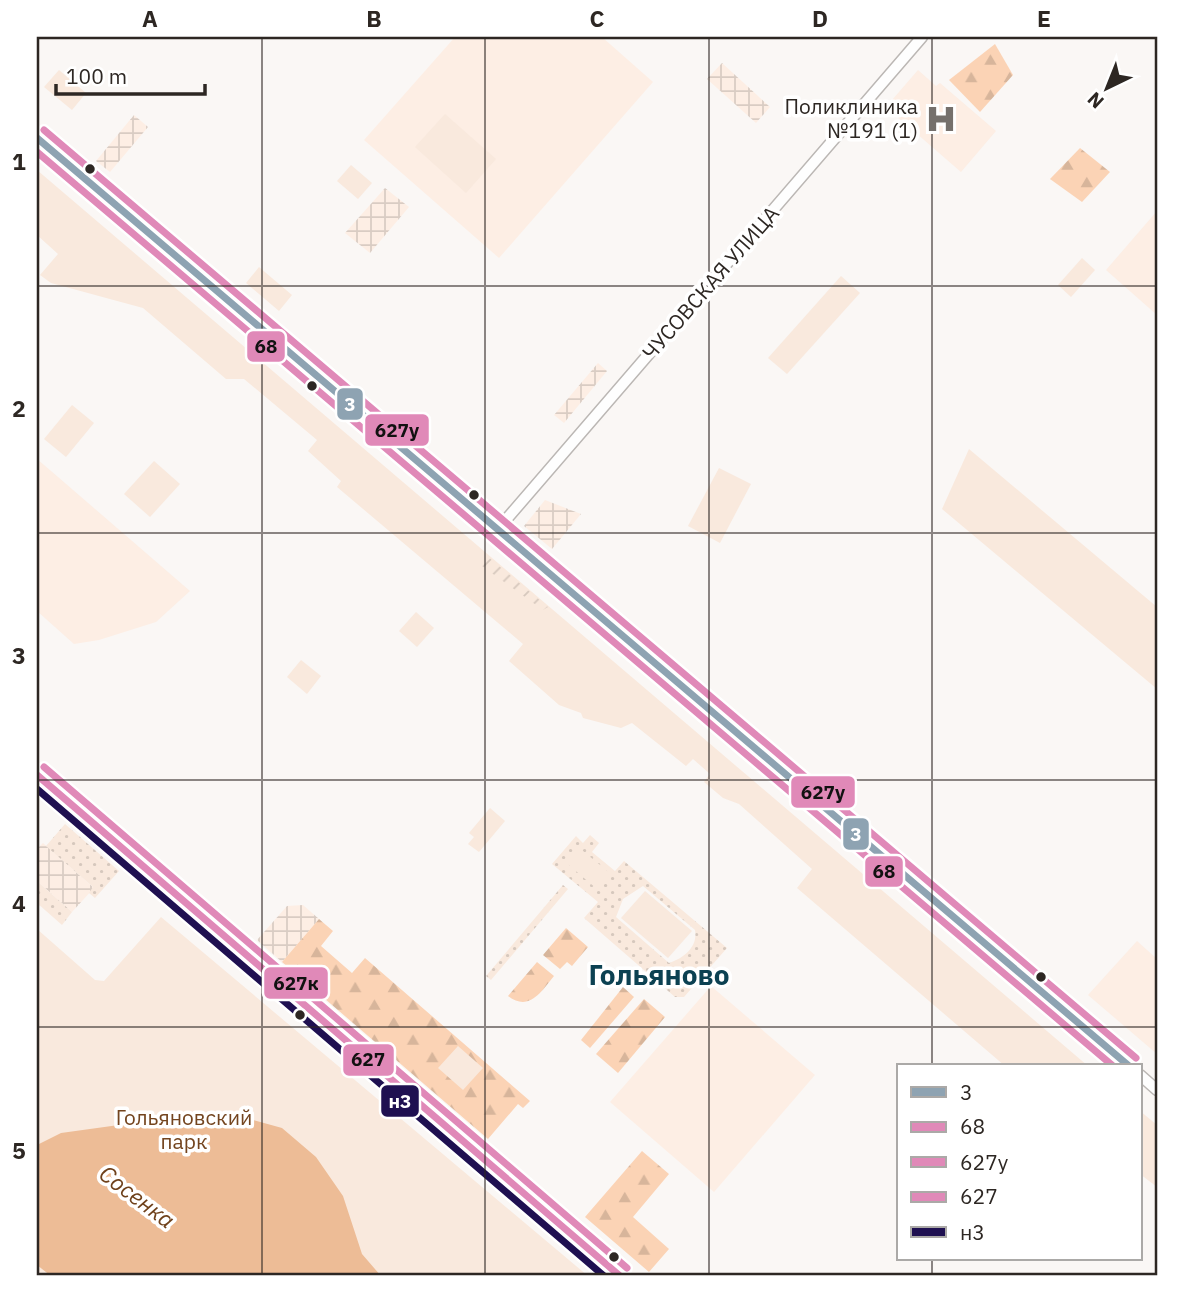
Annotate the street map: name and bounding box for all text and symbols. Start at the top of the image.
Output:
text: A [142,3,158,33]
text: B [366,3,382,33]
text: C [590,3,605,33]
text: D [812,3,828,33]
text: E [1037,3,1051,33]
scale bar [56,52,205,96]
north arrow [1072,52,1142,122]
text: 100 m [66,62,127,90]
text: N [1082,87,1109,114]
place label: Поликлиника №191 (1) [785,92,918,144]
hospital icon: Поликлиника №191 (1) [924,102,958,136]
text: 1 [12,146,26,176]
unlabelled marker [83,162,97,176]
street label: ЧУСОВСКАЯ УЛИЦА [636,200,785,365]
line badge: 68 [246,330,286,363]
text: 68 [255,334,277,358]
unlabelled marker [305,379,319,393]
line badge: 3 [336,387,364,421]
text: 3 [344,392,356,416]
text: 2 [12,393,26,423]
line badge: 627у [364,413,430,447]
text: 627у [375,418,420,442]
unlabelled marker [467,488,481,502]
text: 3 [12,640,26,670]
line badge: 627у [790,775,856,809]
text: 627у [801,780,846,804]
line badge: 3 [842,817,870,851]
text: 3 [850,822,862,846]
line badge: 68 [864,855,904,888]
text: 68 [873,859,895,883]
text: 4 [12,888,26,918]
district label: Гольяново [589,956,729,993]
line badge: 627к [263,966,329,1000]
unlabelled marker [1034,970,1048,984]
text: 627к [273,971,319,995]
unlabelled marker [293,1008,307,1022]
line badge: 627 [342,1043,395,1077]
text: 627 [351,1047,385,1071]
legend [897,1064,1142,1260]
text: 3 [960,1078,973,1106]
line badge: н3 [380,1084,420,1118]
text: н3 [388,1089,412,1113]
park label: Гольяновcкий парк [116,1103,252,1155]
text: 68 [960,1112,985,1140]
text: 5 [12,1135,26,1165]
text: 627у [960,1148,1009,1176]
water label: Сосенка [94,1158,182,1234]
text: 627 [960,1182,998,1210]
text: н3 [960,1218,985,1246]
unlabelled marker [607,1250,621,1264]

